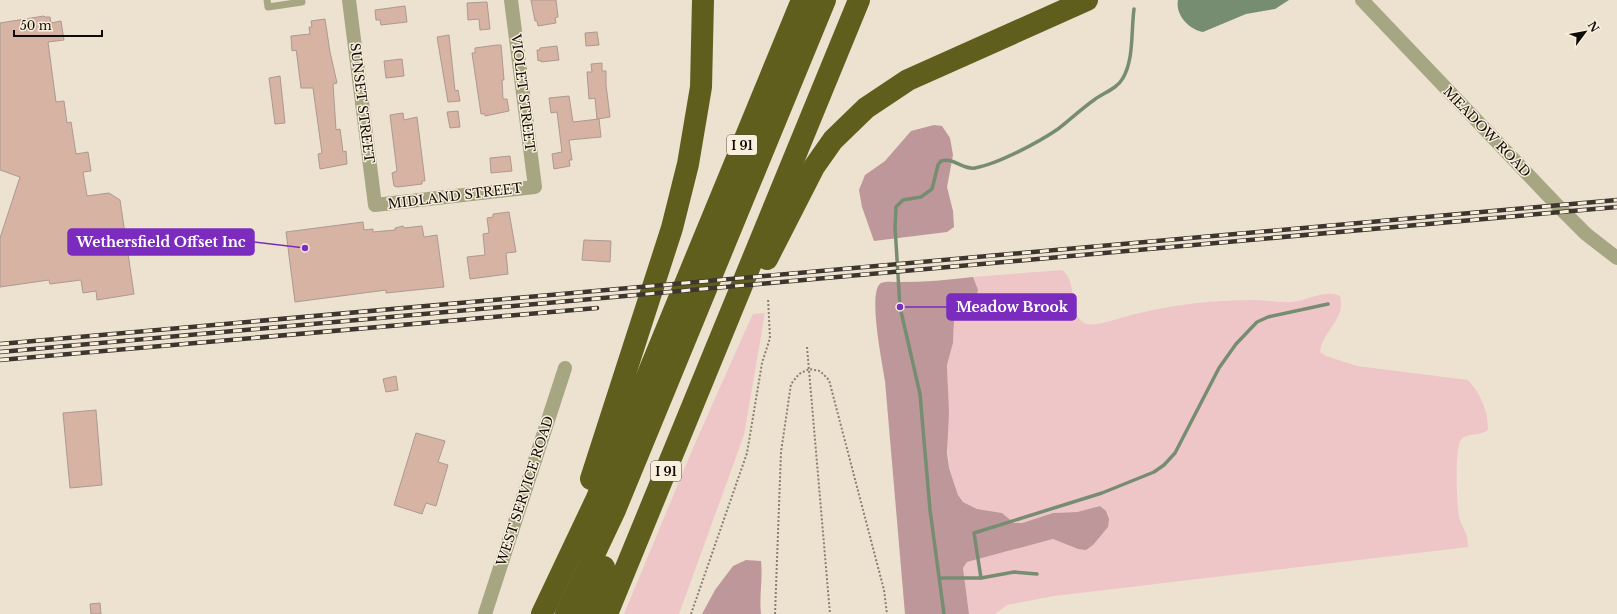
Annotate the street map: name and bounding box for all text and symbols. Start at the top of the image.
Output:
scale bar [14,12,102,38]
north arrow [1565,12,1605,52]
text: 50 m [20,18,52,33]
text: N [1585,19,1603,35]
street label: VIOLET STREET [507,32,539,153]
street label: SUNSET STREET [346,42,378,165]
street label: MEADOW ROAD [1440,83,1534,181]
road number: I 91 [727,135,757,155]
street label: MIDLAND STREET [387,179,524,213]
callout: Wethersfield Offset Inc [68,229,254,255]
text: Wethersfield Offset Inc [75,233,246,251]
callout: Meadow Brook [947,294,1076,320]
text: Meadow Brook [956,298,1069,316]
street label: WEST SERVICE ROAD [492,414,557,569]
road number: I 91 [651,461,681,481]

